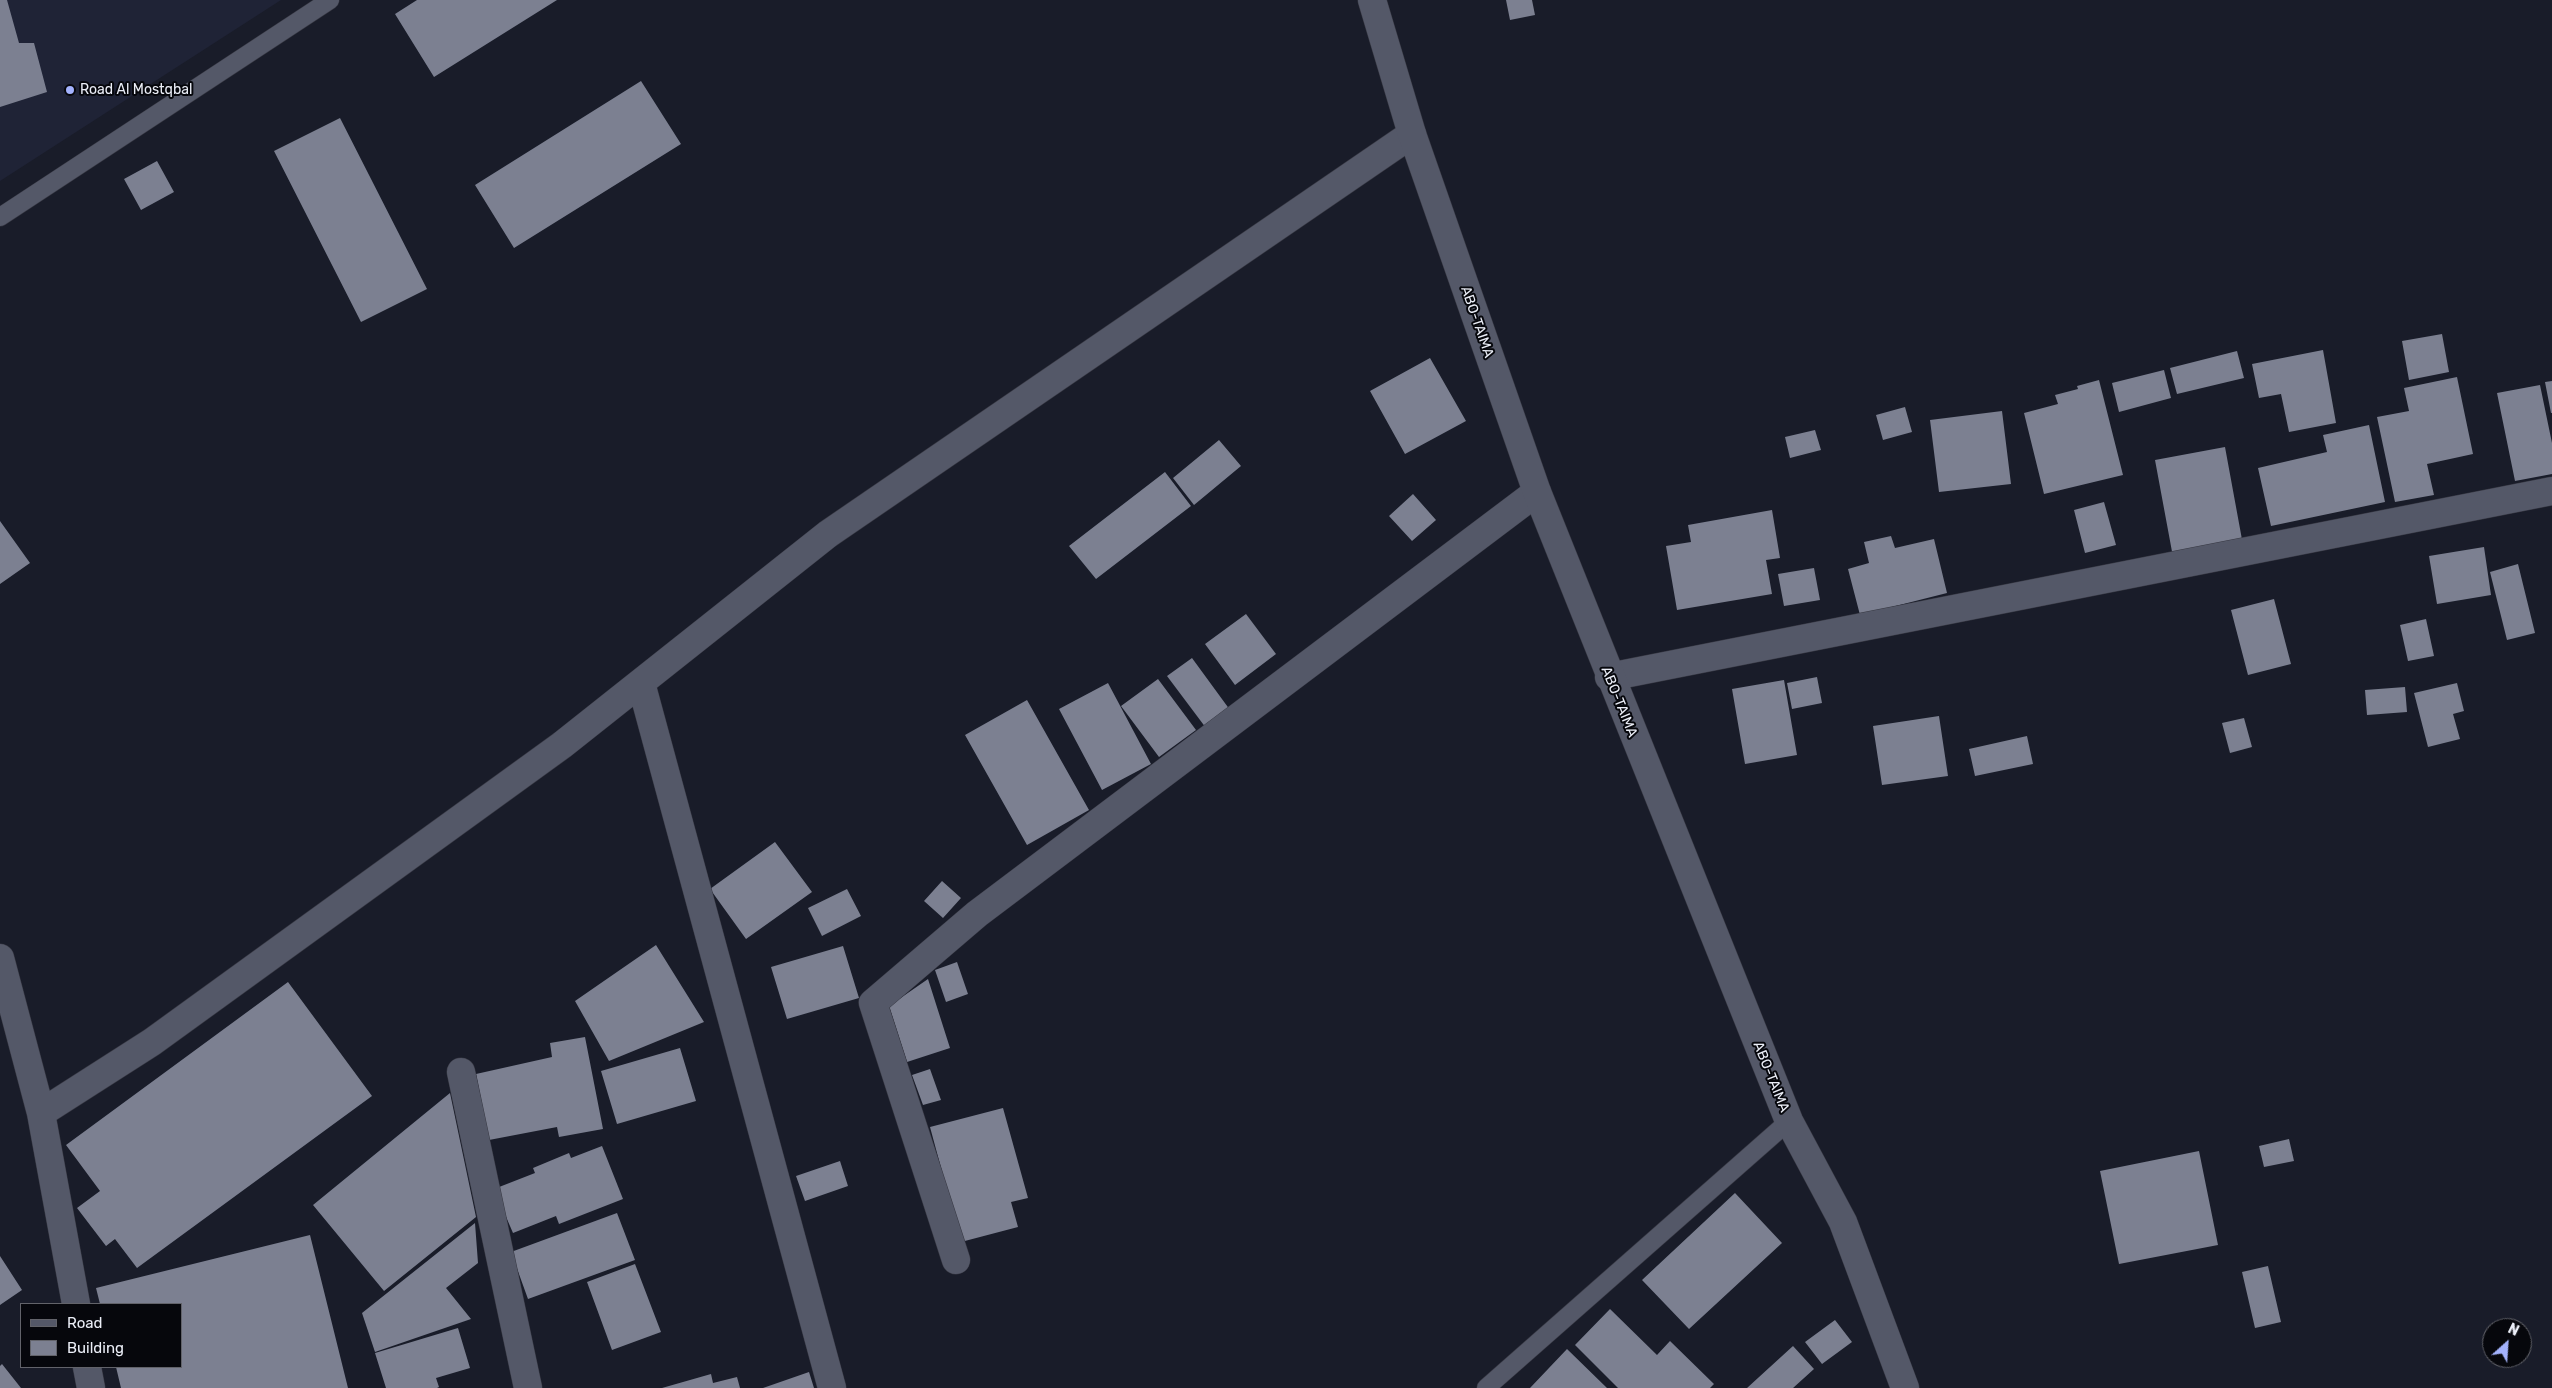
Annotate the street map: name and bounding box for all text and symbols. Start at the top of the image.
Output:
place label: Road Al Mostqbal [80,82,192,98]
marker: Road Al Mostqbal [64,84,76,96]
street label: ABO-TAIMA [1457,284,1497,360]
street label: ABO-TAIMA [1597,664,1641,740]
street label: ABO-TAIMA [1749,1039,1793,1115]
legend [20,1303,182,1368]
text: Road [67,1314,103,1332]
north arrow [2482,1318,2532,1368]
text: N [2505,1320,2522,1340]
text: Building [67,1339,124,1357]

